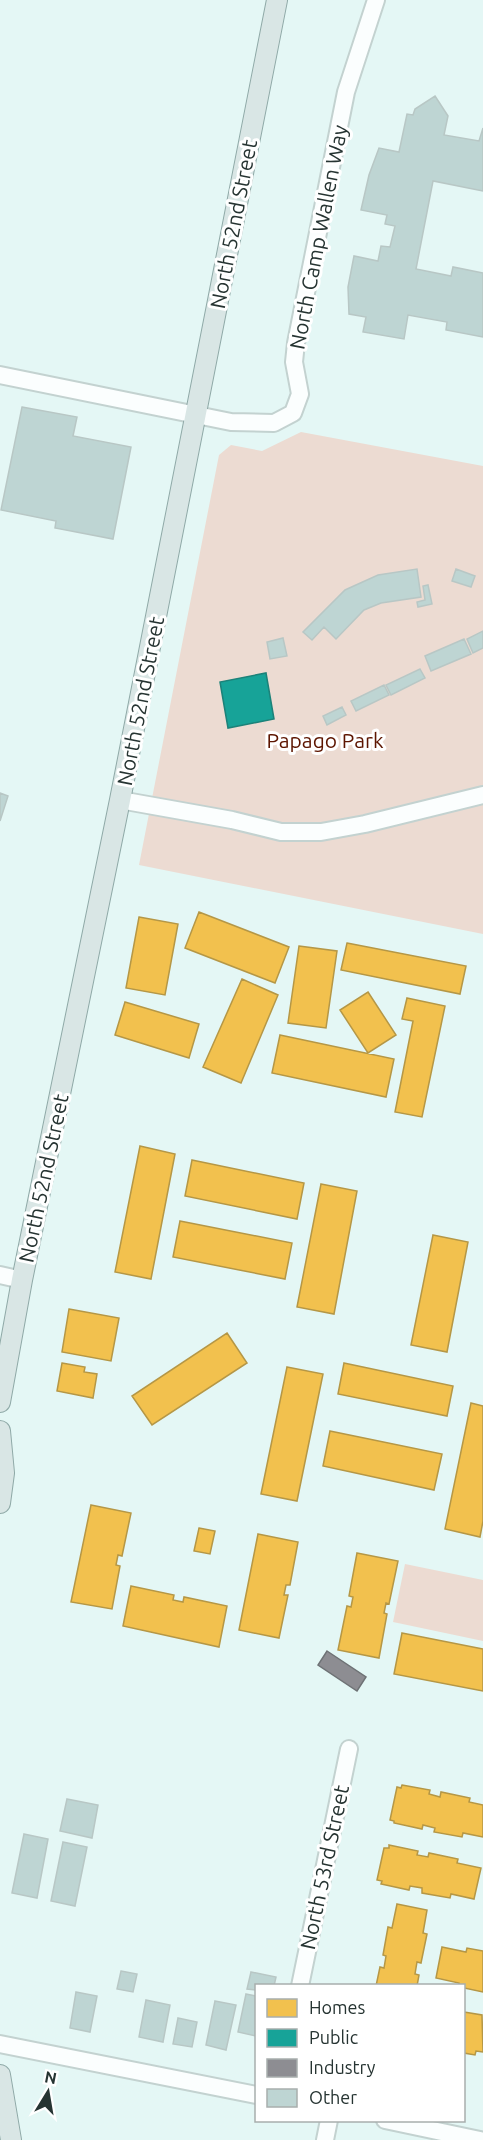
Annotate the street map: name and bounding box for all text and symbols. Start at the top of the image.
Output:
street label: North Camp Wallen Way [284,123,352,351]
street label: North 52nd Street [205,137,261,311]
street label: North 52nd Street [112,614,168,788]
park label: Papago Park [266,728,384,752]
street label: North 52nd Street [13,1092,73,1264]
street label: North 53rd Street [295,1783,353,1951]
legend [255,1984,465,2122]
text: Homes [309,1997,366,2017]
text: Public [309,2027,358,2047]
text: Industry [309,2057,376,2077]
north arrow [18,2062,78,2122]
text: N [43,2067,58,2087]
text: Other [309,2087,357,2107]

